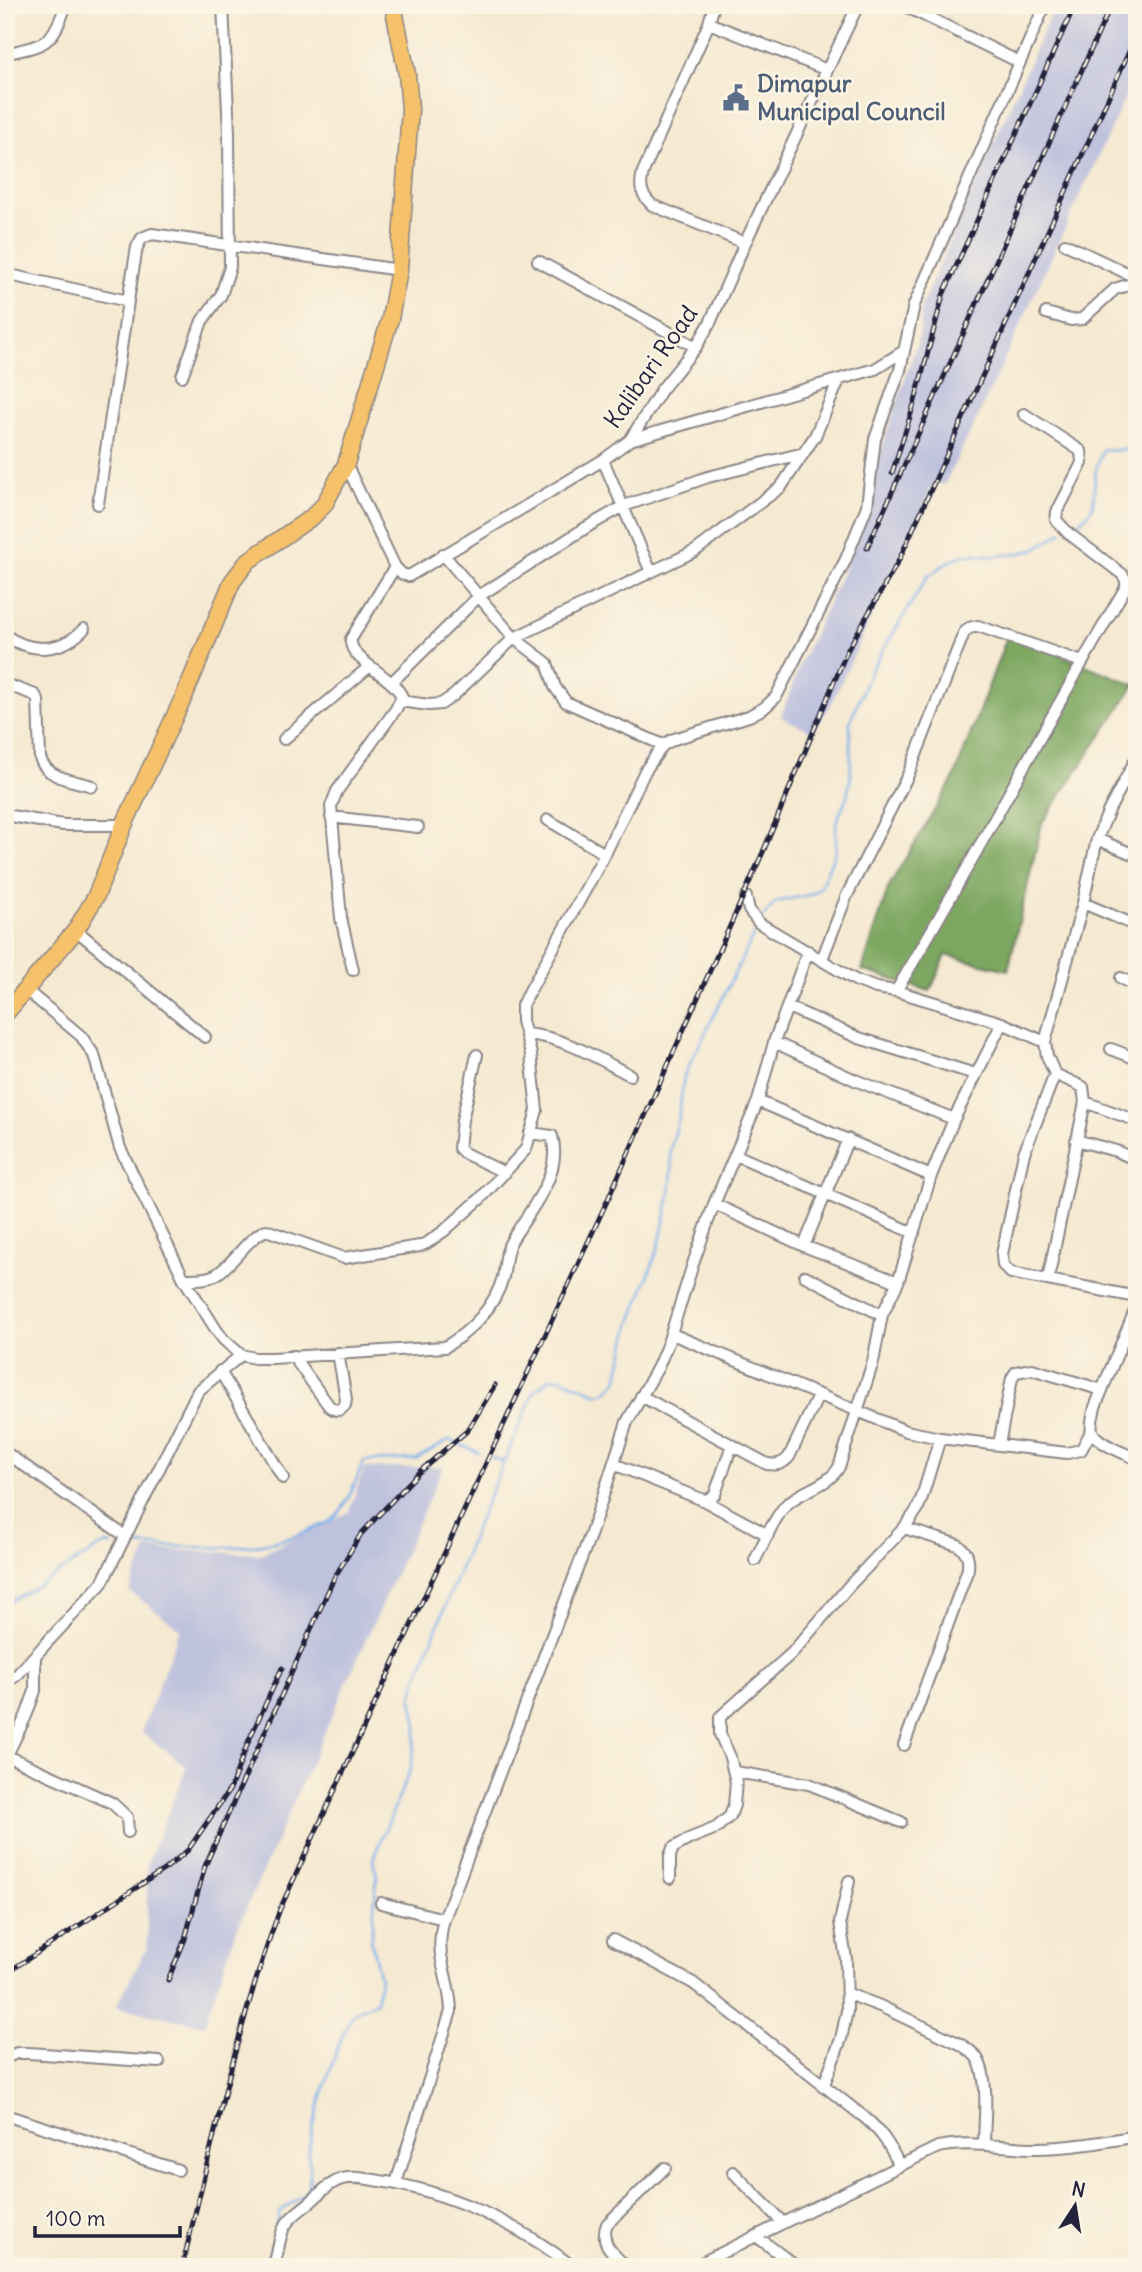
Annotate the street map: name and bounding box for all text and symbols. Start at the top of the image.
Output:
place label: Dimapur Municipal Council [757,68,946,126]
public building icon: Dimapur Municipal Council [721,83,751,113]
street label: Kalibari Road [597,299,704,434]
north arrow [1040,2170,1110,2240]
text: N [1070,2176,1087,2202]
scale bar [35,2195,180,2239]
text: 100 m [46,2205,105,2232]

